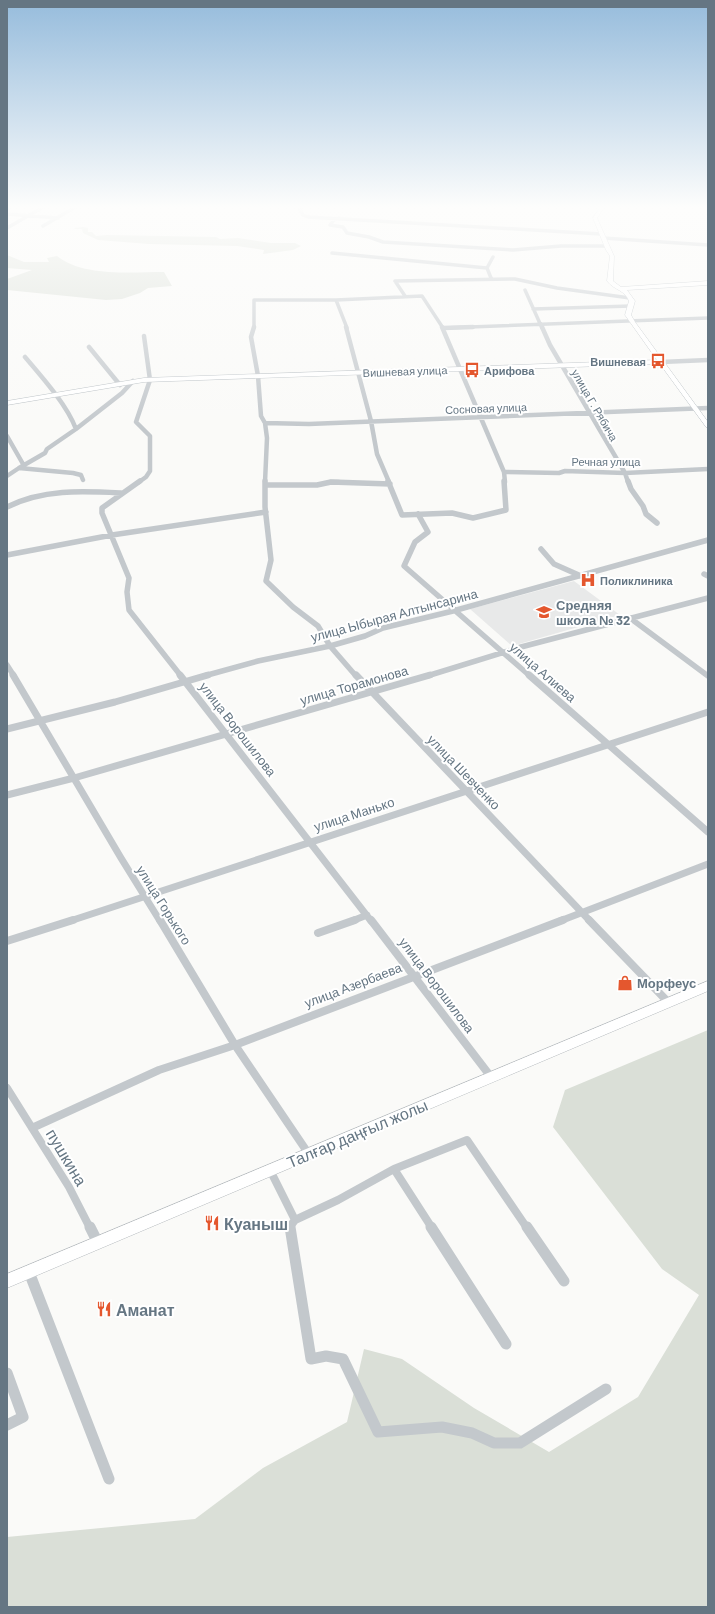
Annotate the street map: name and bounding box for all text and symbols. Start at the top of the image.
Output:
bus stop icon: Вишневая [649,352,667,370]
place label: Вишневая [590,355,646,368]
bus stop icon: Арифова [463,361,481,379]
street label: Вишневая улица [362,363,448,379]
place label: Арифова [484,364,535,377]
street label: улица Г. Рябича [569,367,621,444]
street label: Сосновая улица [445,400,528,416]
street label: Речная улица [572,455,641,468]
hospital icon: Поликлиника [579,571,597,589]
place label: Поликлиника [600,574,673,587]
street label: улица Ыбырая Алтынсарина [309,585,480,645]
place label: Средняя школа № 32 [556,597,630,628]
school or university icon: Средняя школа № 32 [535,603,553,621]
street label: улица Алиева [506,639,580,706]
street label: улица Торамонова [298,662,411,708]
street label: улица Ворошилова [196,679,280,780]
street label: улица Шевченко [424,731,504,813]
street label: улица Манько [312,793,396,835]
street label: улица Горького [133,862,195,948]
street label: улица Ворошилова [396,934,479,1036]
street label: улица Азербаева [302,959,405,1011]
shop icon: Морфеус [616,974,634,992]
place label: Морфеус [637,975,696,991]
street label: Талғар даңғыл жолы [284,1095,430,1171]
street label: пушкина [43,1125,91,1189]
restaurant icon: Куаныш [203,1214,221,1232]
place label: Куаныш [224,1214,288,1233]
restaurant icon: Аманат [95,1300,113,1318]
place label: Аманат [116,1300,175,1319]

